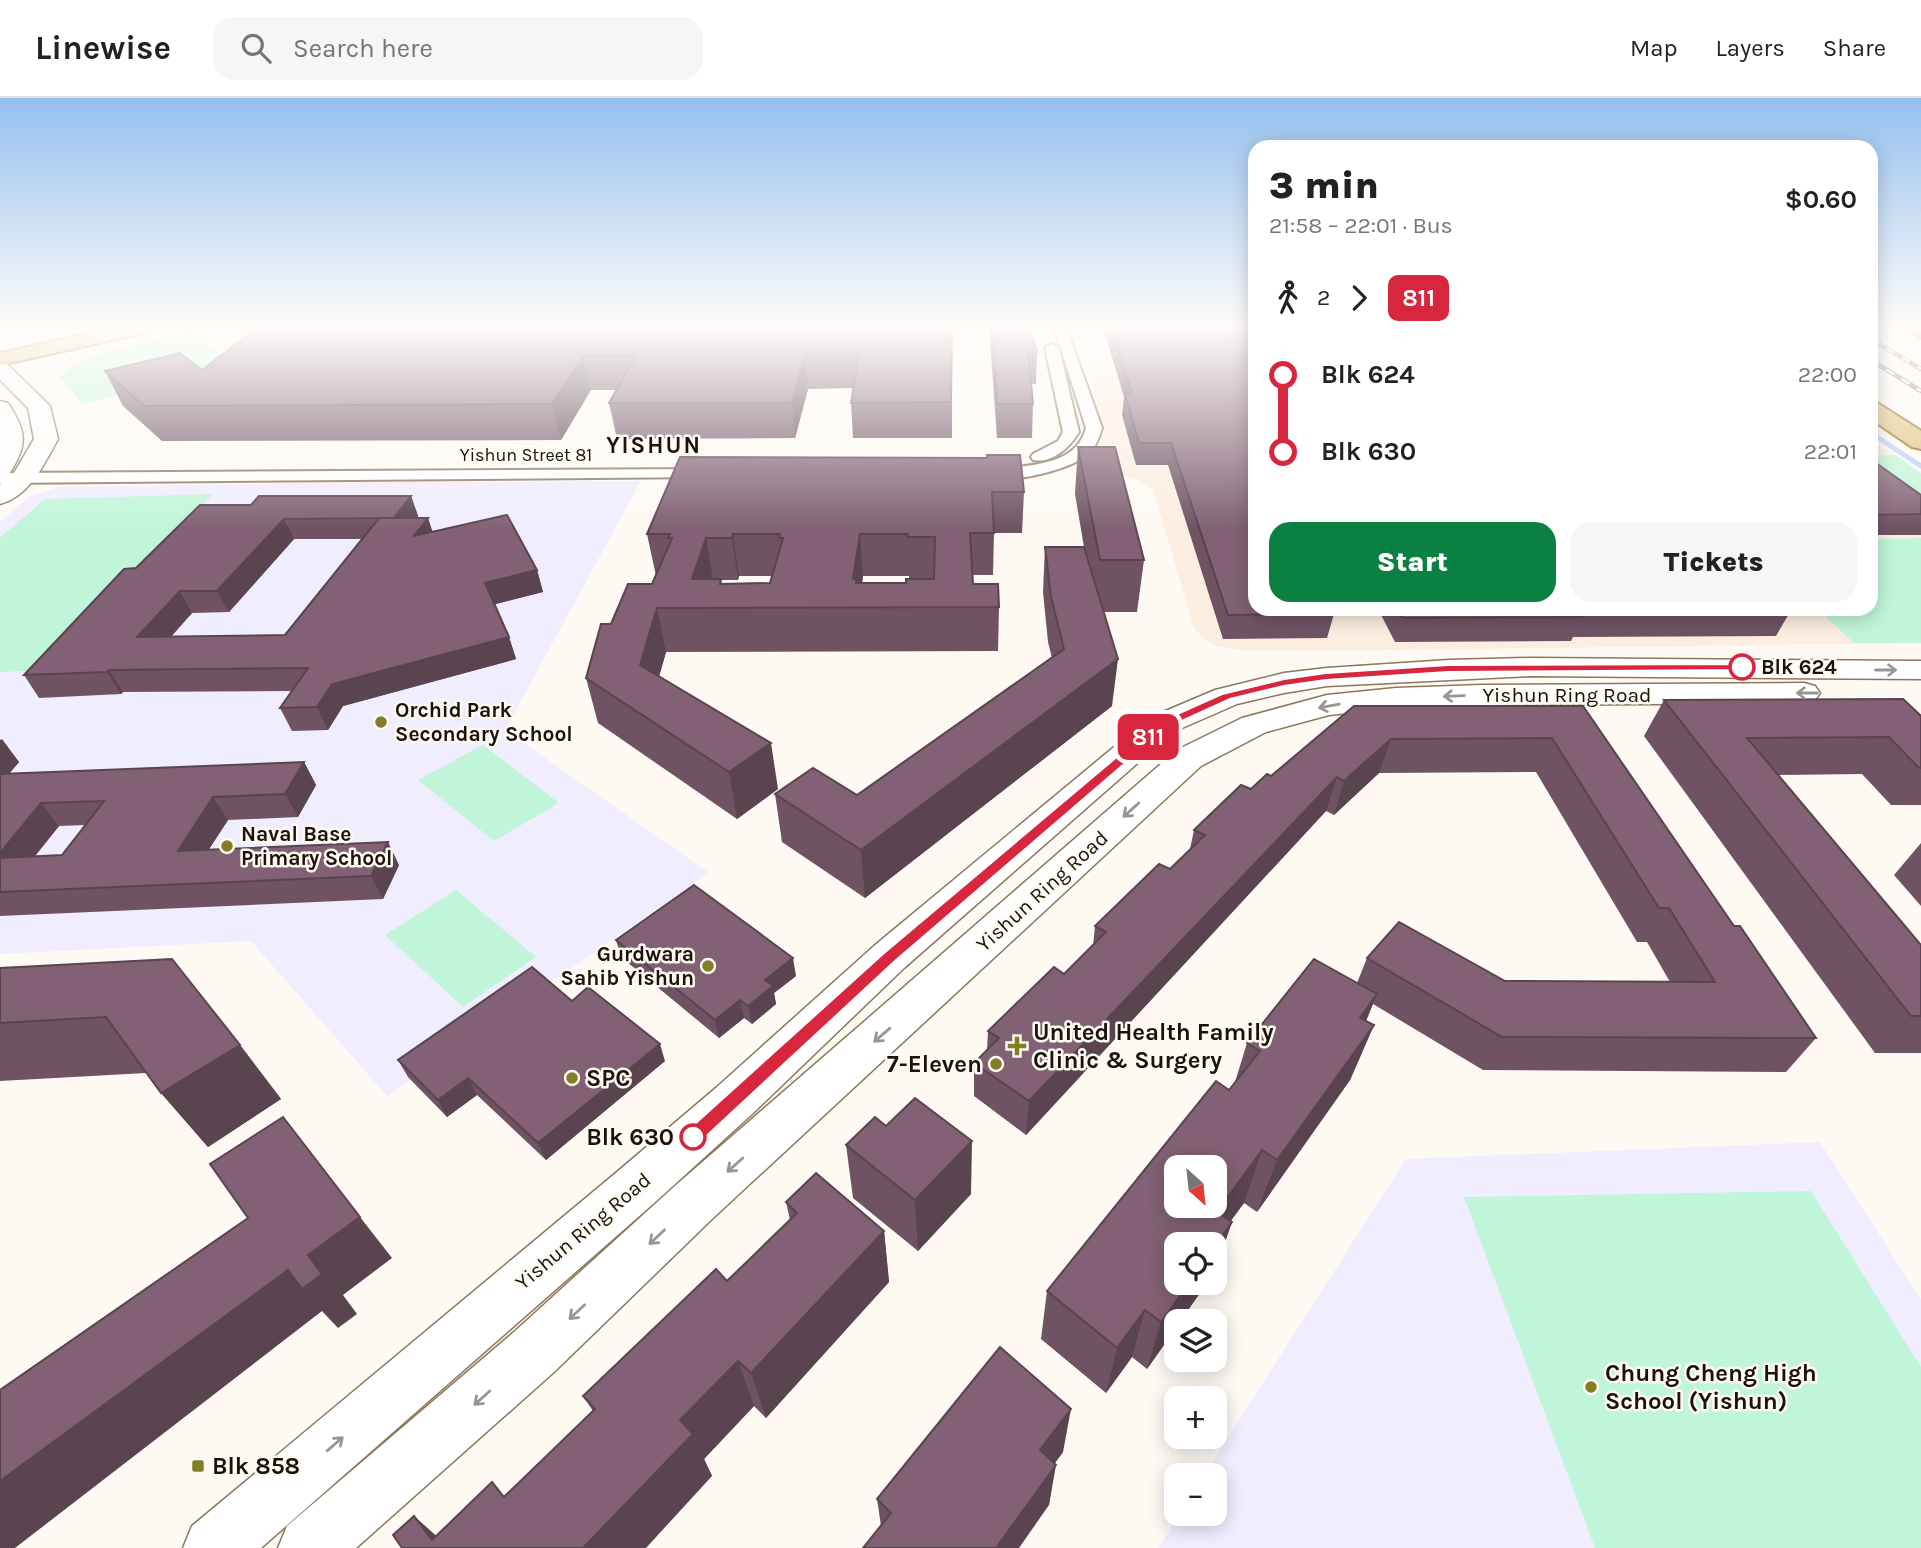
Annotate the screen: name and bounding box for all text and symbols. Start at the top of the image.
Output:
search box [213,17,703,80]
text: Linewise [35,29,171,67]
icon: search [237,29,275,67]
text: Search here [293,33,433,64]
text: Map [1630,34,1678,62]
text: Layers [1716,34,1785,62]
text: Share [1823,34,1886,62]
text: 3 min [1269,163,1379,208]
text: $0.60 [1785,184,1857,215]
text: 21:58 – 22:01 · Bus [1269,212,1453,239]
icon: walk [1269,279,1307,317]
icon: forward [1340,279,1378,317]
text: 2 [1317,284,1330,311]
text: 811 [1402,284,1435,312]
text: Blk 624 [1321,359,1415,390]
text: 22:00 [1798,361,1857,388]
district label: YISHUN [606,432,702,459]
text: Blk 630 [1321,436,1416,467]
text: 22:01 [1804,438,1857,465]
street label: Yishun Street 81 [460,444,592,466]
button: Start [1269,522,1556,602]
button: Tickets [1570,522,1857,602]
marker: Blk 624 [1729,654,1755,680]
place label: Blk 624 [1761,655,1837,679]
one-way arrow [1874,663,1897,676]
street label: Yishun Ring Road [1483,683,1651,707]
one-way arrow [1796,686,1819,700]
one-way arrow [1443,689,1466,702]
place label: Orchid Park Secondary School [395,698,573,746]
one-way arrow [1318,700,1341,713]
marker: Orchid Park Secondary School [373,714,389,730]
line badge: 811 [1108,714,1188,760]
text: 811 [1132,723,1164,751]
one-way arrow [1123,801,1141,817]
place label: Naval Base Primary School [241,822,392,870]
street label: Yishun Ring Road [971,826,1113,956]
marker: Naval Base Primary School [219,838,235,854]
place label: Gurdwara Sahib Yishun [561,942,694,990]
marker: Gurdwara Sahib Yishun [700,958,716,974]
place label: United Health Family Clinic & Surgery [1033,1018,1274,1074]
one-way arrow [874,1026,892,1042]
marker: United Health Family Clinic & Surgery [1007,1036,1027,1056]
place label: 7-Eleven [887,1050,982,1078]
marker: 7-Eleven [988,1056,1004,1072]
place label: SPC [586,1064,630,1092]
marker: SPC [564,1070,580,1086]
place label: Blk 630 [586,1123,674,1151]
marker: Blk 630 [680,1124,706,1150]
north arrow [1164,1155,1227,1218]
map controls [1164,1155,1227,1526]
one-way arrow [727,1156,744,1173]
street label: Yishun Ring Road [511,1168,655,1294]
one-way arrow [649,1228,666,1245]
button: locate [1164,1232,1227,1295]
one-way arrow [568,1303,586,1320]
button: layers [1164,1309,1227,1372]
place label: Chung Cheng High School (Yishun) [1605,1359,1817,1415]
marker: Chung Cheng High School (Yishun) [1583,1379,1599,1395]
button: + [1164,1386,1227,1449]
one-way arrow [474,1389,492,1405]
one-way arrow [325,1436,343,1452]
place label: Blk 858 [212,1452,300,1480]
marker: Blk 858 [190,1458,206,1474]
button: − [1164,1463,1227,1526]

